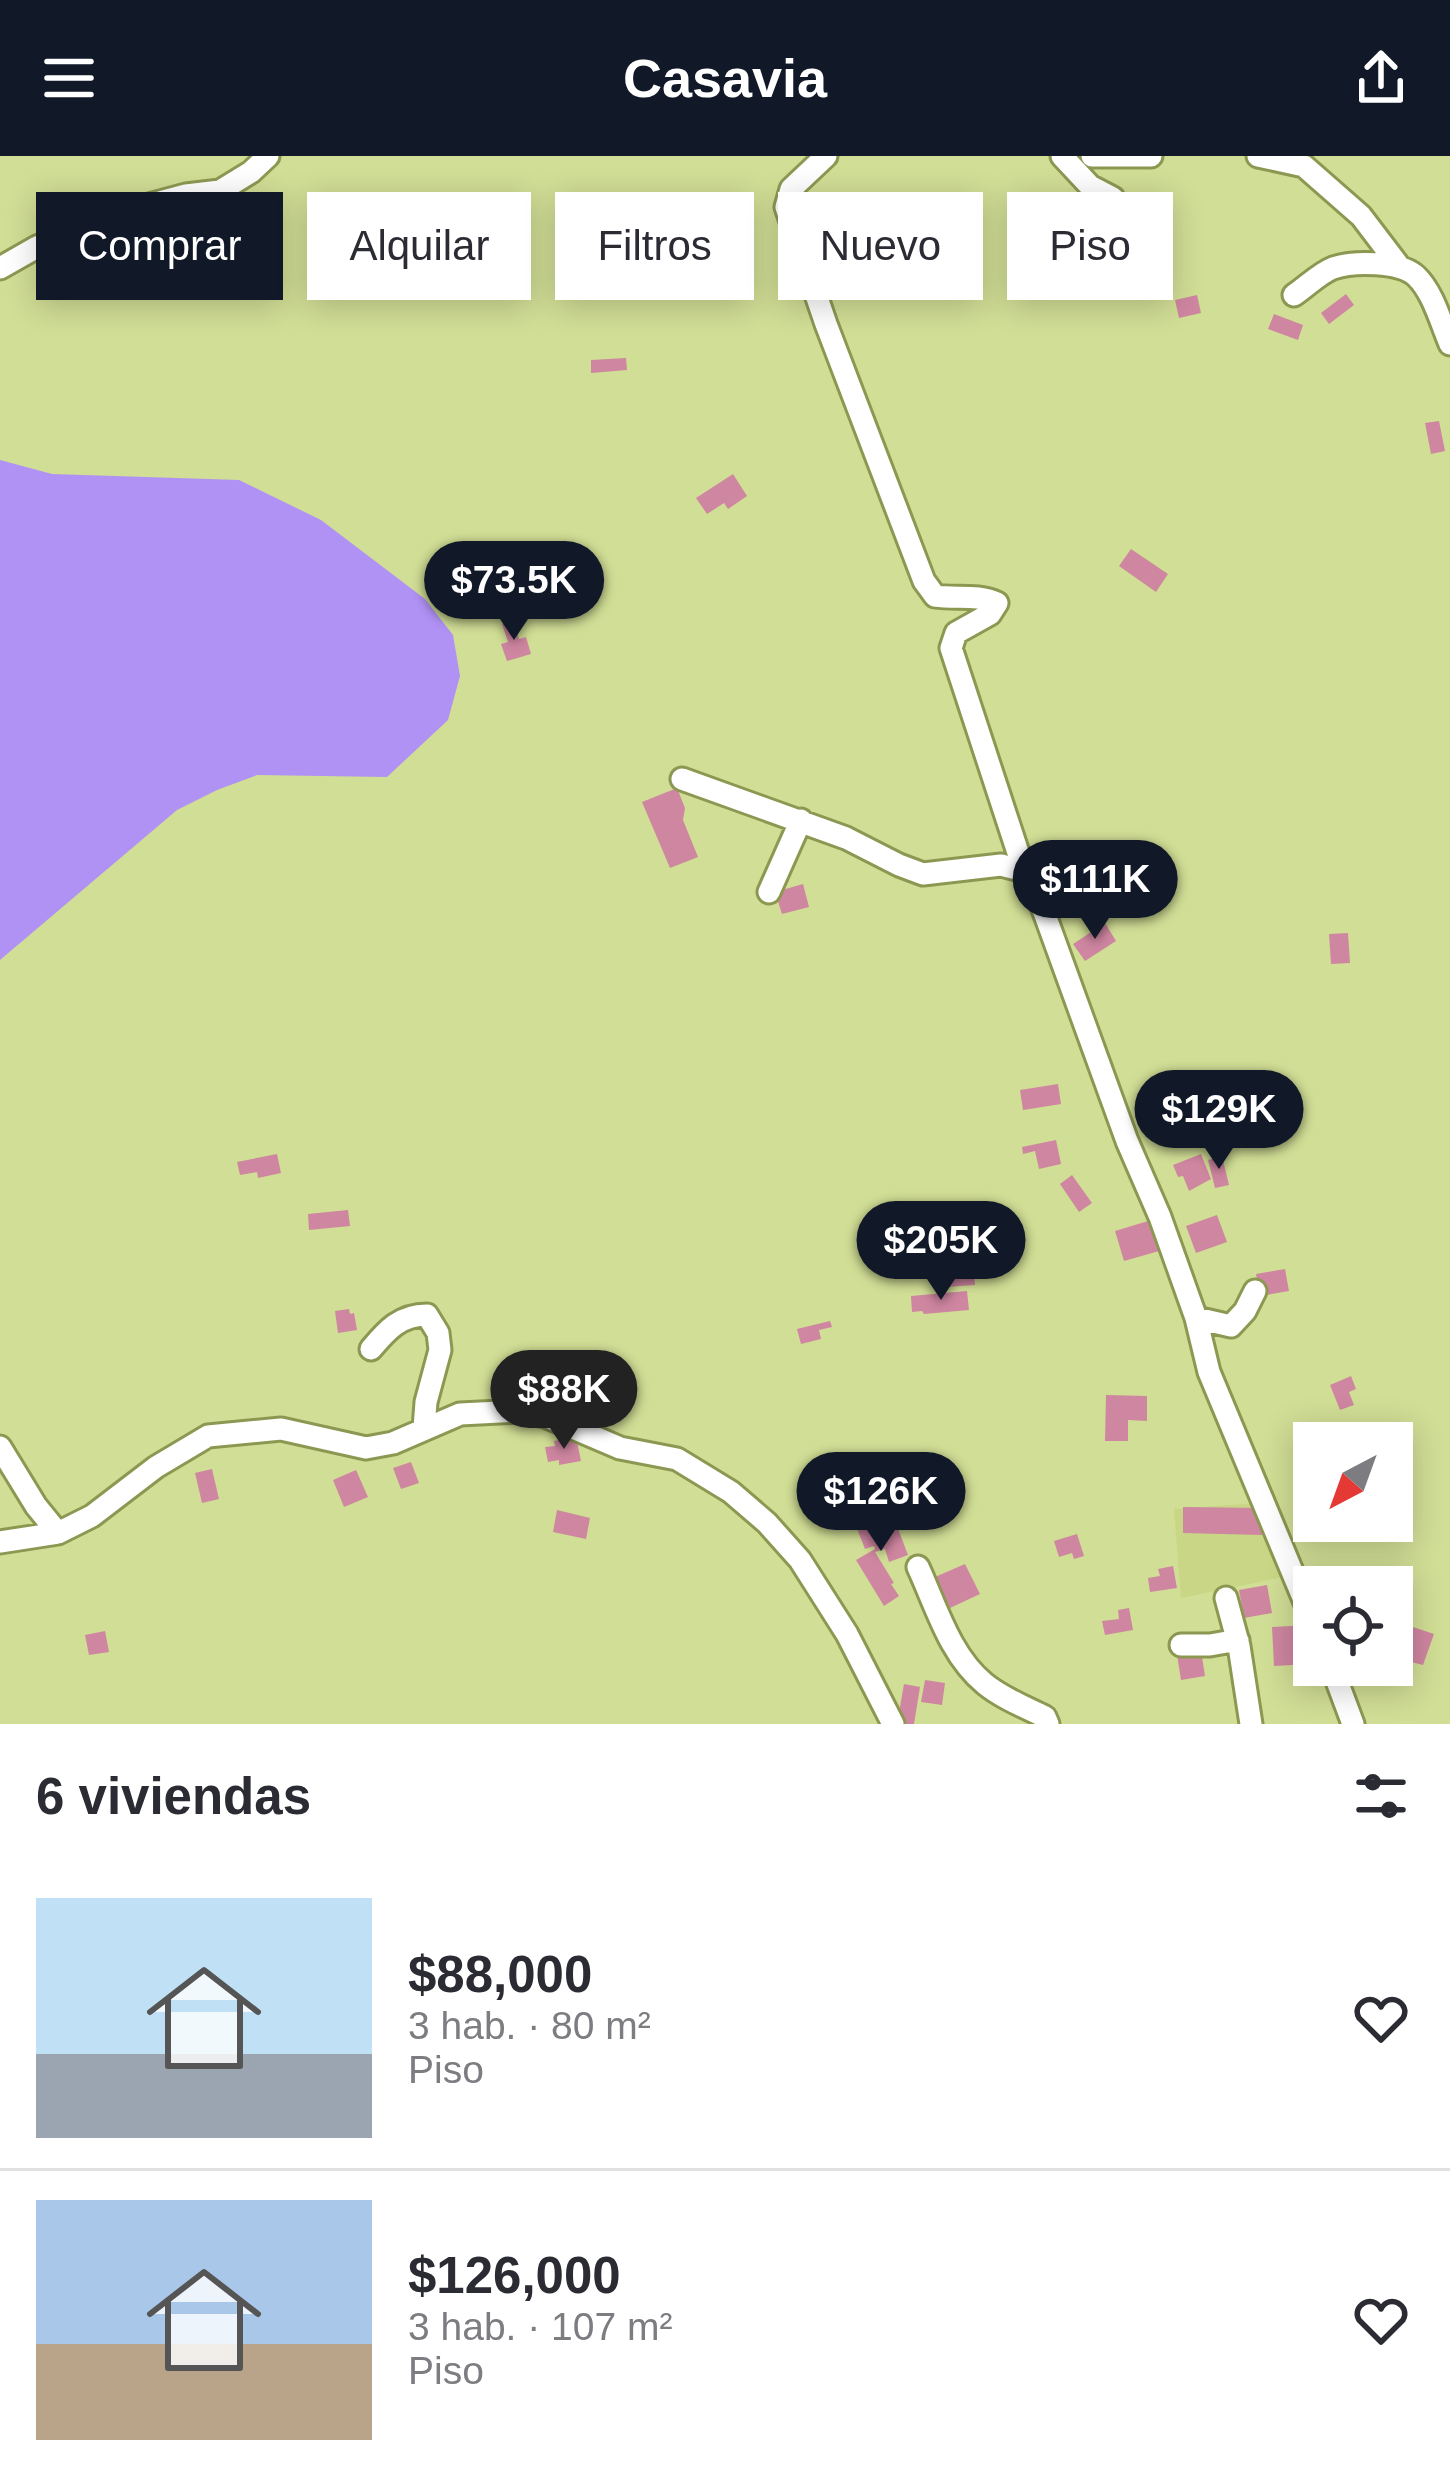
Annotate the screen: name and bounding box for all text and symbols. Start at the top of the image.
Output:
icon: menu [36,45,102,111]
icon: share [1348,45,1414,111]
text: Casavia [623,48,827,108]
chip: Comprar [36,192,283,300]
chip: Alquilar [307,192,531,300]
chip: Filtros [555,192,754,300]
chip: Nuevo [778,192,983,300]
chip: Piso [1007,192,1173,300]
pin: $73.5K [416,541,612,643]
text: $73.5K [451,558,577,601]
pin: $111K [1011,840,1179,942]
text: $111K [1040,857,1150,900]
pin: $129K [1135,1070,1303,1172]
text: $129K [1162,1087,1276,1130]
pin: $205K [857,1201,1025,1303]
text: $205K [884,1218,998,1261]
pin: $88K [493,1350,635,1452]
text: $88K [517,1367,611,1410]
north arrow [1293,1422,1413,1542]
map controls [1293,1422,1413,1686]
pin: $126K [797,1452,965,1554]
text: $126K [824,1469,938,1512]
button: locate [1293,1566,1413,1686]
icon: filters [1348,1763,1414,1829]
text: 6 viviendas [36,1768,311,1825]
icon: home [132,1946,276,2090]
text: $88,000 [408,1946,592,2003]
icon: heart [1348,1985,1414,2051]
text: 3 hab. · 80 m² [408,2004,651,2047]
text: Piso [408,2048,484,2091]
text: $126,000 [408,2247,621,2304]
icon: home [132,2248,276,2392]
icon: heart [1348,2287,1414,2353]
text: 3 hab. · 107 m² [408,2305,672,2348]
text: Piso [408,2349,484,2392]

